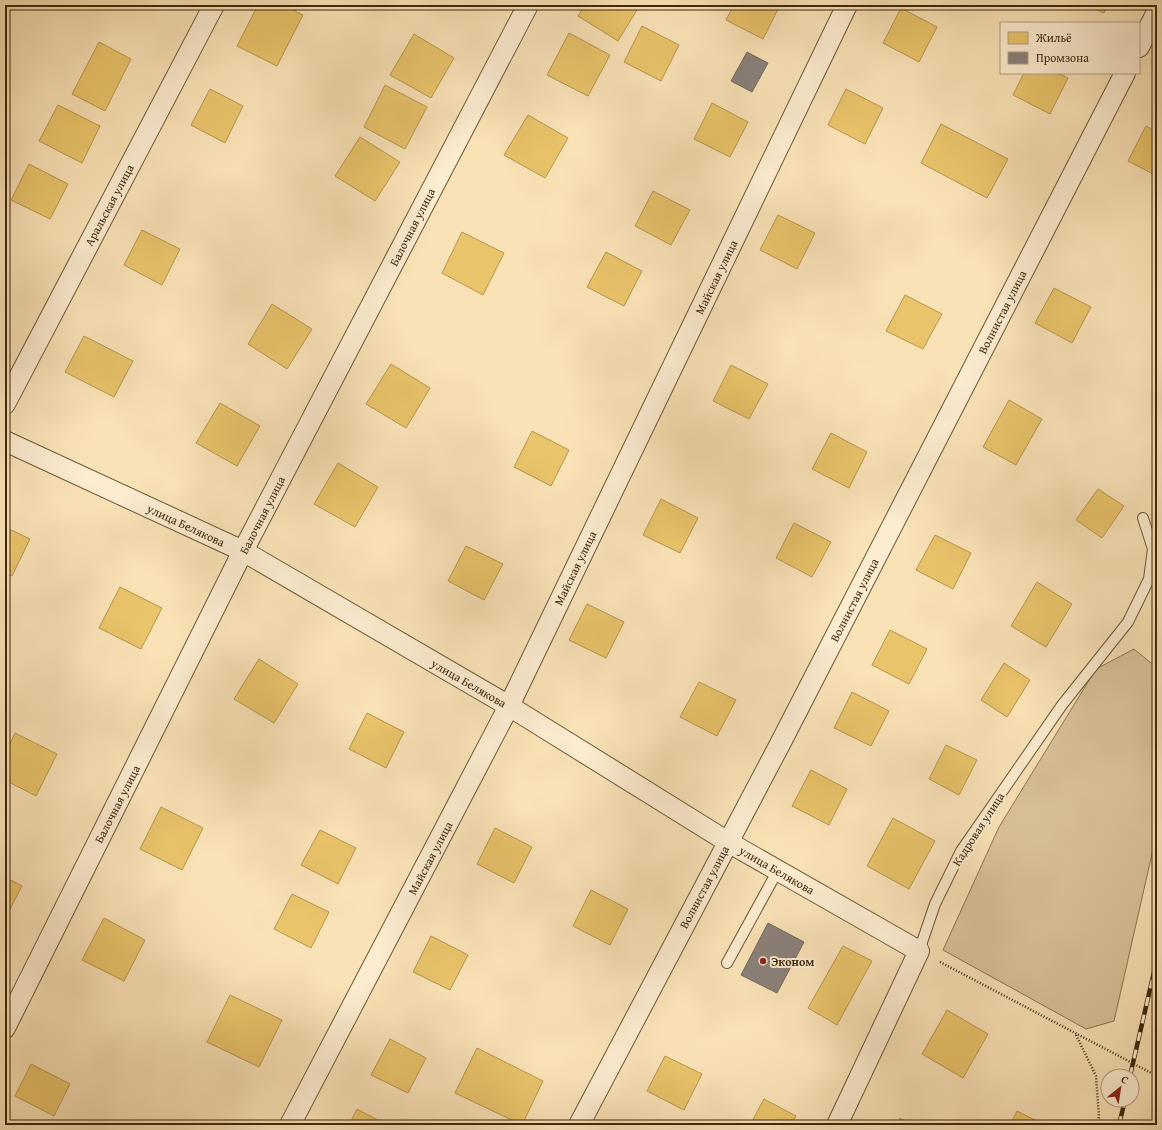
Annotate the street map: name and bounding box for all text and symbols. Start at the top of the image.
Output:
legend [1000,22,1140,74]
text: Жильё [1035,29,1072,46]
text: Промзона [1036,49,1089,66]
street label: Аральская улица [80,161,138,249]
street label: Балочная улица [385,185,439,269]
street label: Майская улица [691,237,741,317]
street label: Волнистая улица [974,267,1030,357]
street label: Балочная улица [235,473,289,557]
street label: улица Белякова [143,499,228,551]
street label: Майская улица [550,528,600,608]
street label: Волнистая улица [826,555,882,645]
street label: улица Белякова [427,654,510,712]
street label: Балочная улица [90,762,144,846]
street label: Кадровая улица [948,789,1008,869]
street label: Майская улица [404,818,457,898]
street label: улица Белякова [735,841,818,899]
street label: Волнистая улица [675,842,733,931]
place label: Эконом [771,953,814,970]
marker: Эконом [758,956,768,966]
north arrow [1100,1068,1140,1108]
text: С [1118,1071,1132,1088]

